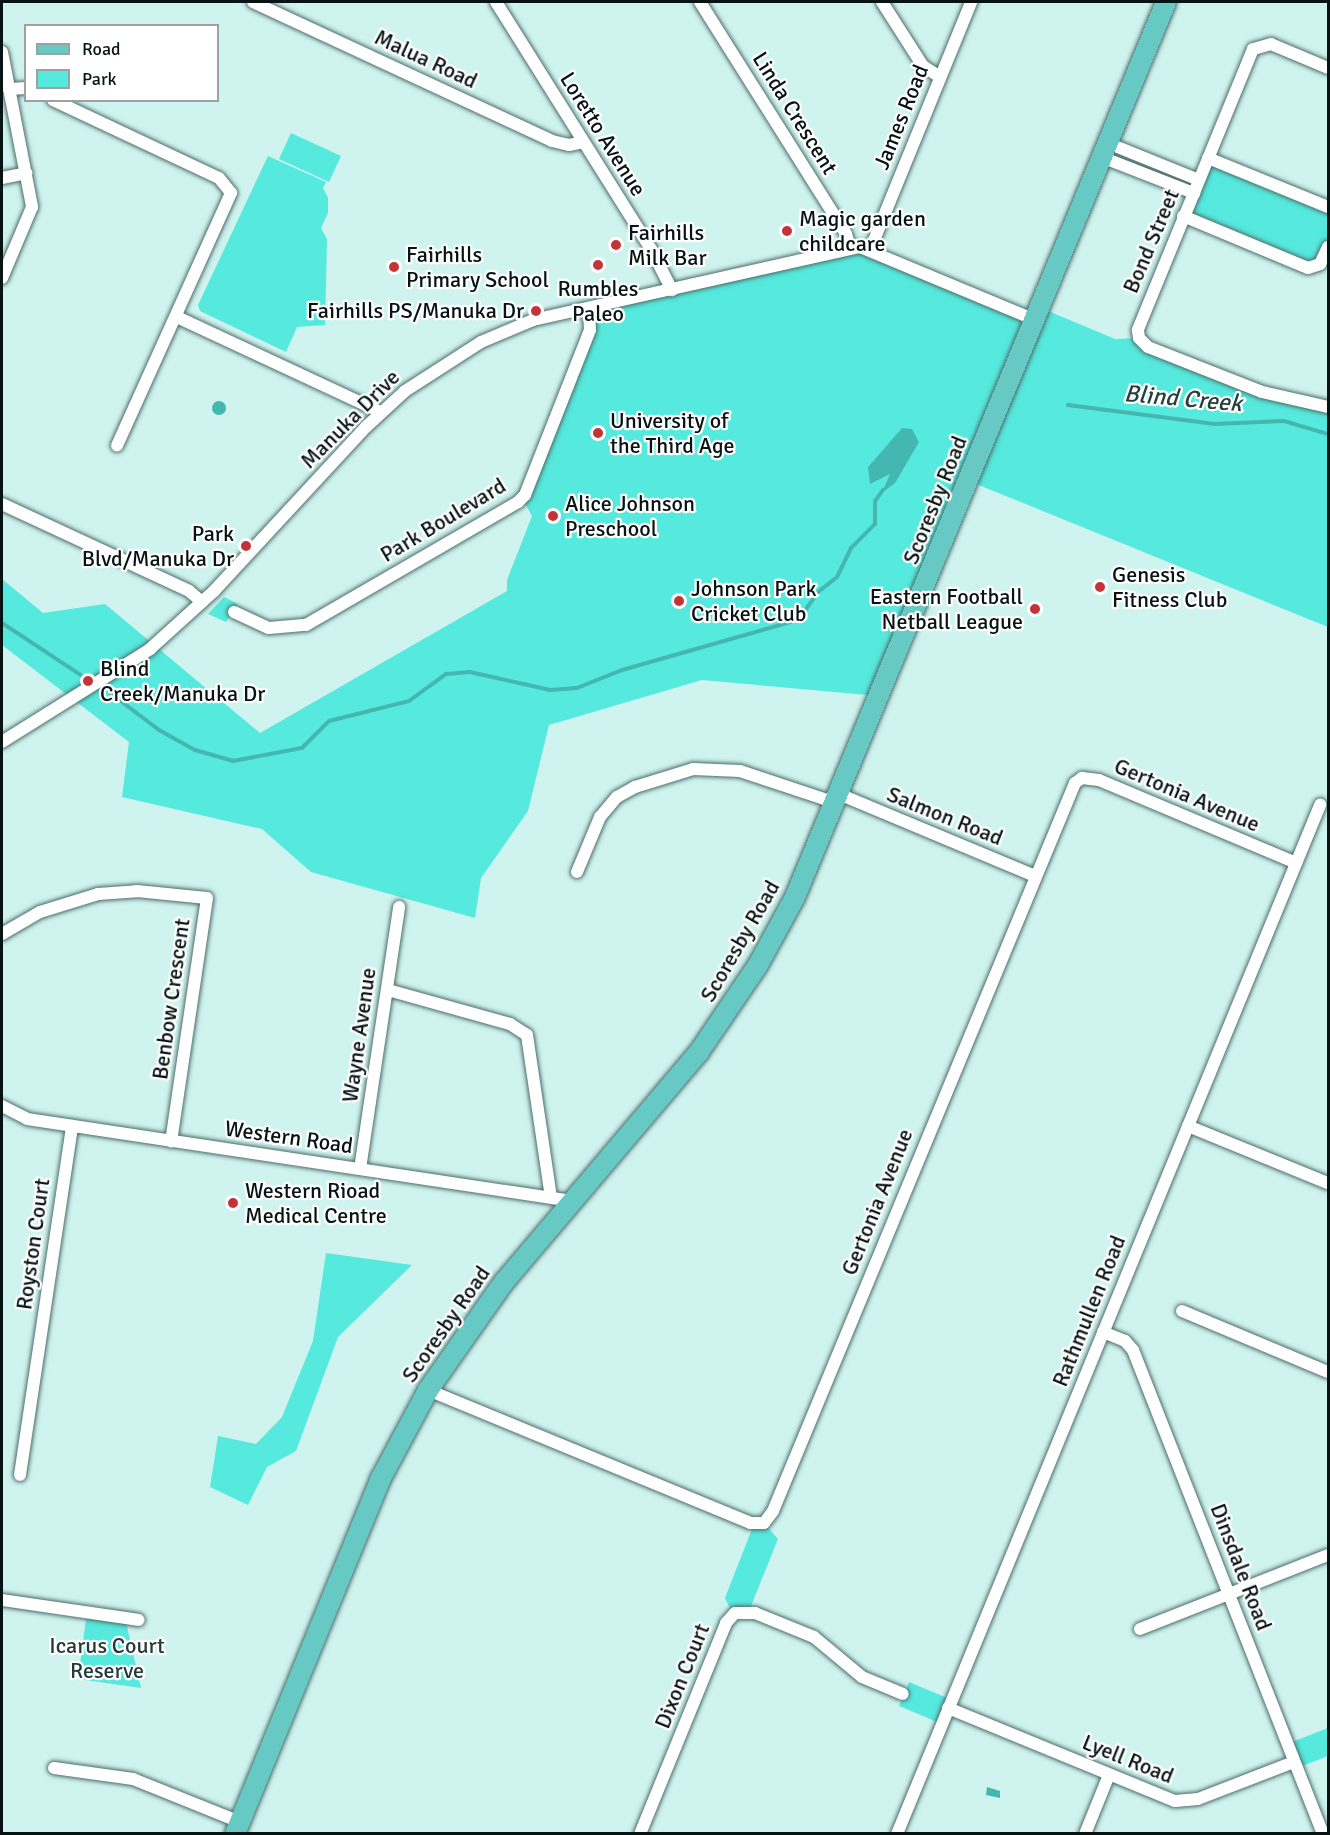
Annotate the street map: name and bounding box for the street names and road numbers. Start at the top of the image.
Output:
street label: Malua Road [370,24,482,94]
street label: Linda Crescent [747,47,843,179]
street label: James Road [868,61,934,173]
street label: Loretto Avenue [554,67,652,201]
street label: Bond Street [1117,185,1185,297]
street label: Manuka Drive [295,364,405,474]
street label: Scoresby Road [897,432,973,568]
street label: Park Boulevard [376,472,510,568]
street label: Gertonia Avenue [1110,752,1264,838]
street label: Salmon Road [883,781,1007,851]
street label: Scoresby Road [695,875,785,1007]
street label: Benbow Crescent [147,917,195,1081]
street label: Wayne Avenue [336,966,382,1104]
street label: Western Road [223,1115,355,1159]
street label: Gertonia Avenue [836,1125,918,1279]
street label: Royston Court [11,1177,55,1311]
street label: Rathmullen Road [1047,1232,1131,1390]
street label: Scoresby Road [396,1261,496,1387]
street label: Dinsdale Road [1205,1500,1277,1634]
street label: Dixon Court [649,1620,715,1732]
street label: Lyell Road [1079,1729,1177,1789]

